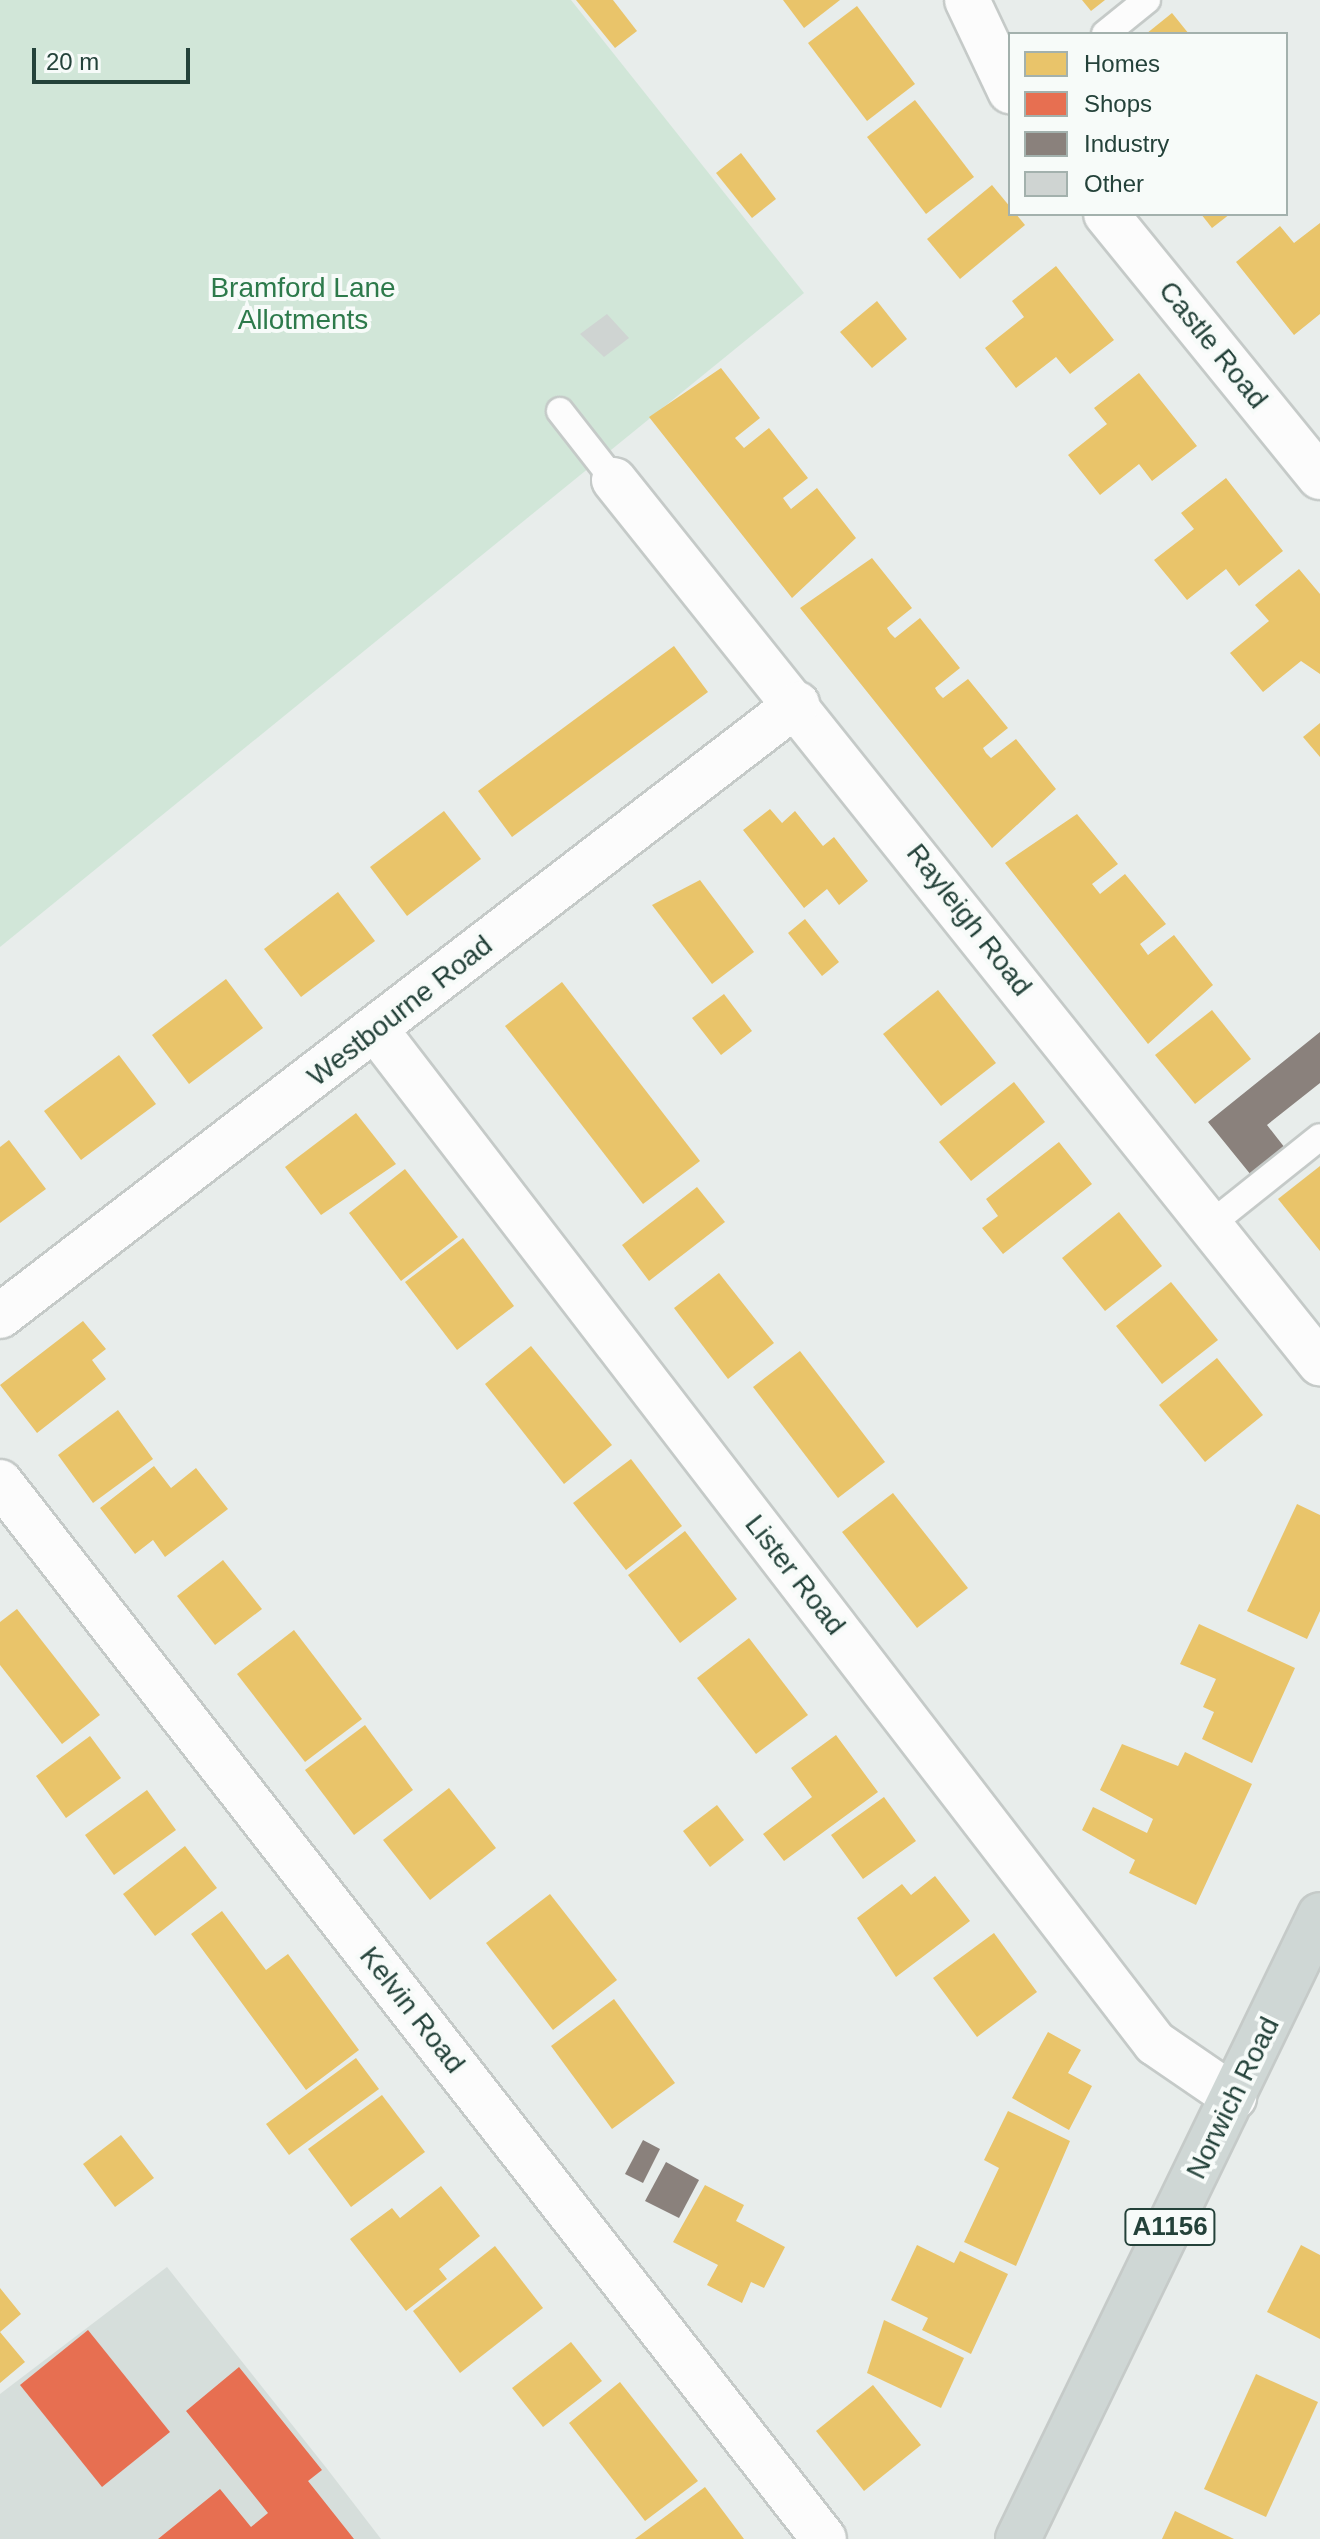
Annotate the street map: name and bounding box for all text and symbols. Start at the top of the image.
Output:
scale bar [36,32,194,82]
legend [1008,32,1288,216]
text: 20 m [46,48,99,75]
text: Homes [1084,50,1160,77]
text: Shops [1084,90,1152,117]
text: Industry [1084,130,1169,157]
text: Other [1084,170,1144,197]
park label: Bramford Lane Allotments [210,271,396,337]
street label: Castle Road [1151,275,1275,415]
street label: Rayleigh Road [899,837,1039,1003]
street label: Westbourne Road [301,928,499,1094]
street label: Lister Road [738,1508,852,1642]
street label: Kelvin Road [352,1940,472,2080]
street label: Norwich Road [1179,2012,1287,2184]
road number: A1156 [1124,2205,1216,2249]

